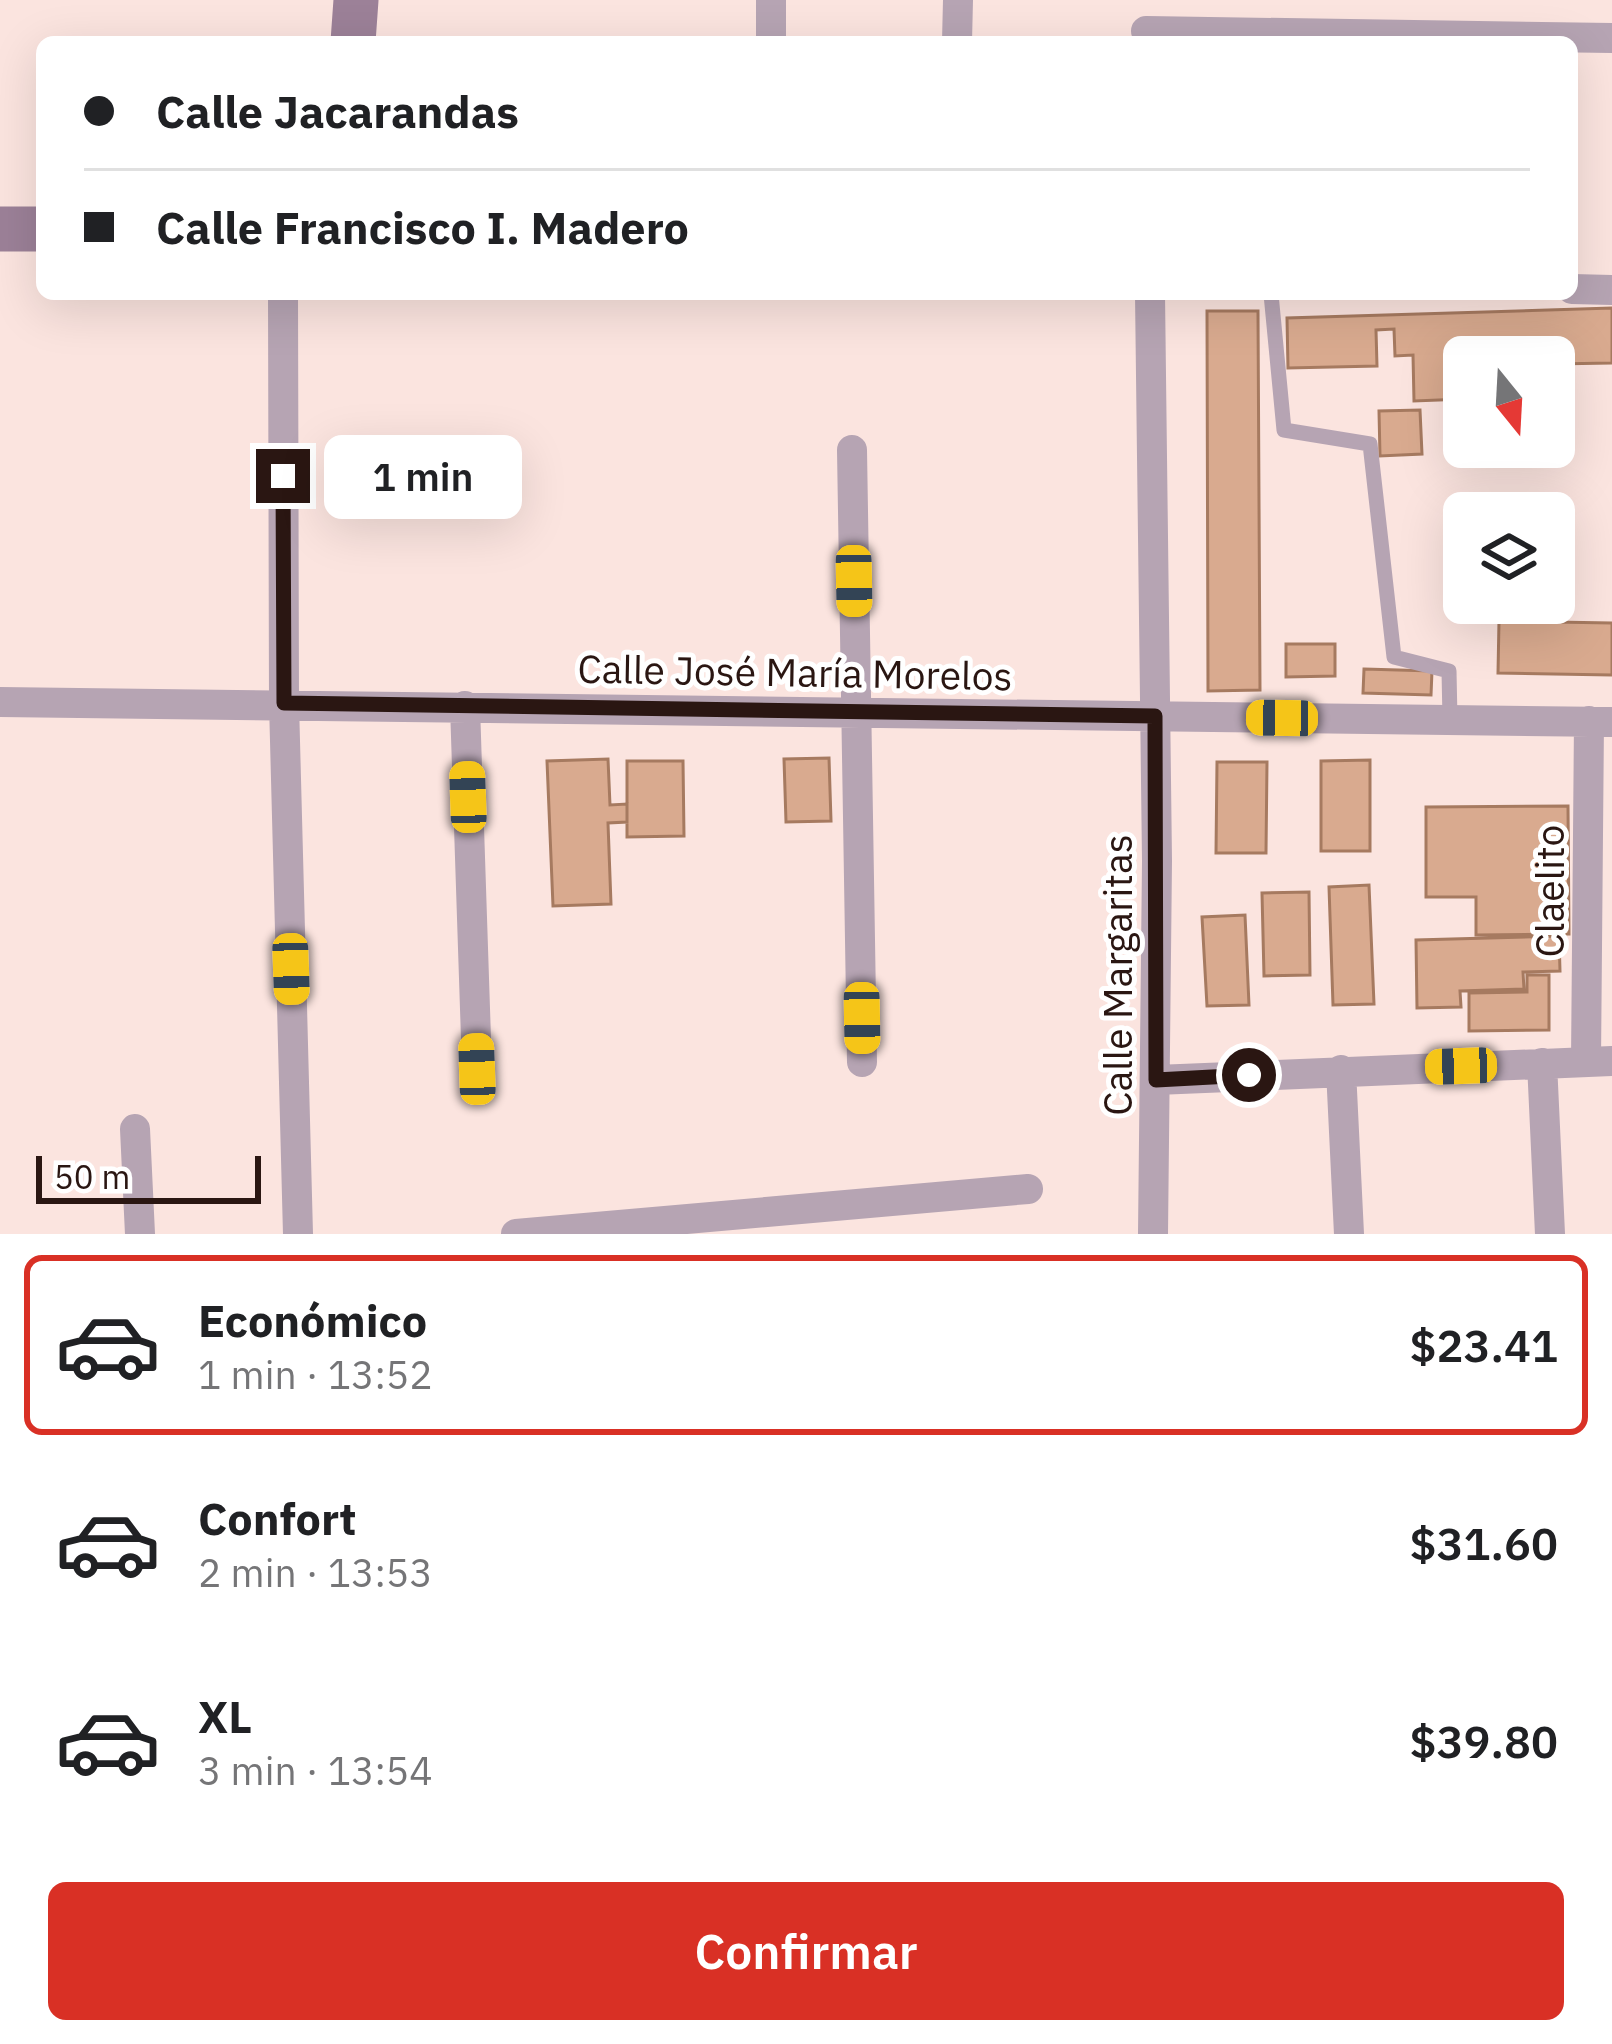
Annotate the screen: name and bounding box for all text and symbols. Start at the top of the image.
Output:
text: Calle Jacarandas [156,82,519,140]
text: Calle Francisco I. Madero [156,198,689,256]
north arrow [1443,336,1575,468]
map controls [1443,336,1575,624]
callout: 1 min [325,434,523,518]
route end [256,449,310,503]
text: 1 min [373,451,473,502]
button: layers [1443,492,1575,624]
car [835,545,873,617]
street label: Calle José María Morelos [577,643,1013,701]
car [1246,699,1318,737]
car [449,760,487,834]
street label: Claelito [1524,825,1575,957]
street label: Calle Margaritas [1092,834,1143,1116]
car [272,932,310,1006]
car [843,982,881,1054]
car [458,1032,496,1106]
car [1424,1047,1498,1085]
route start [1222,1048,1276,1102]
scale bar [36,1150,261,1203]
text: 50 m [54,1155,130,1198]
icon: car [54,1291,162,1399]
text: Económico [198,1291,427,1349]
text: $23.41 [1410,1316,1558,1374]
text: 1 min · 13:52 [198,1349,433,1400]
icon: car [54,1489,162,1597]
text: Confort [198,1489,357,1547]
text: $31.60 [1410,1514,1558,1572]
text: 2 min · 13:53 [198,1547,433,1598]
icon: car [54,1687,162,1795]
text: XL [198,1687,252,1745]
text: $39.80 [1410,1712,1558,1770]
text: 3 min · 13:54 [198,1745,433,1796]
button: Confirmar [48,1882,1564,2020]

